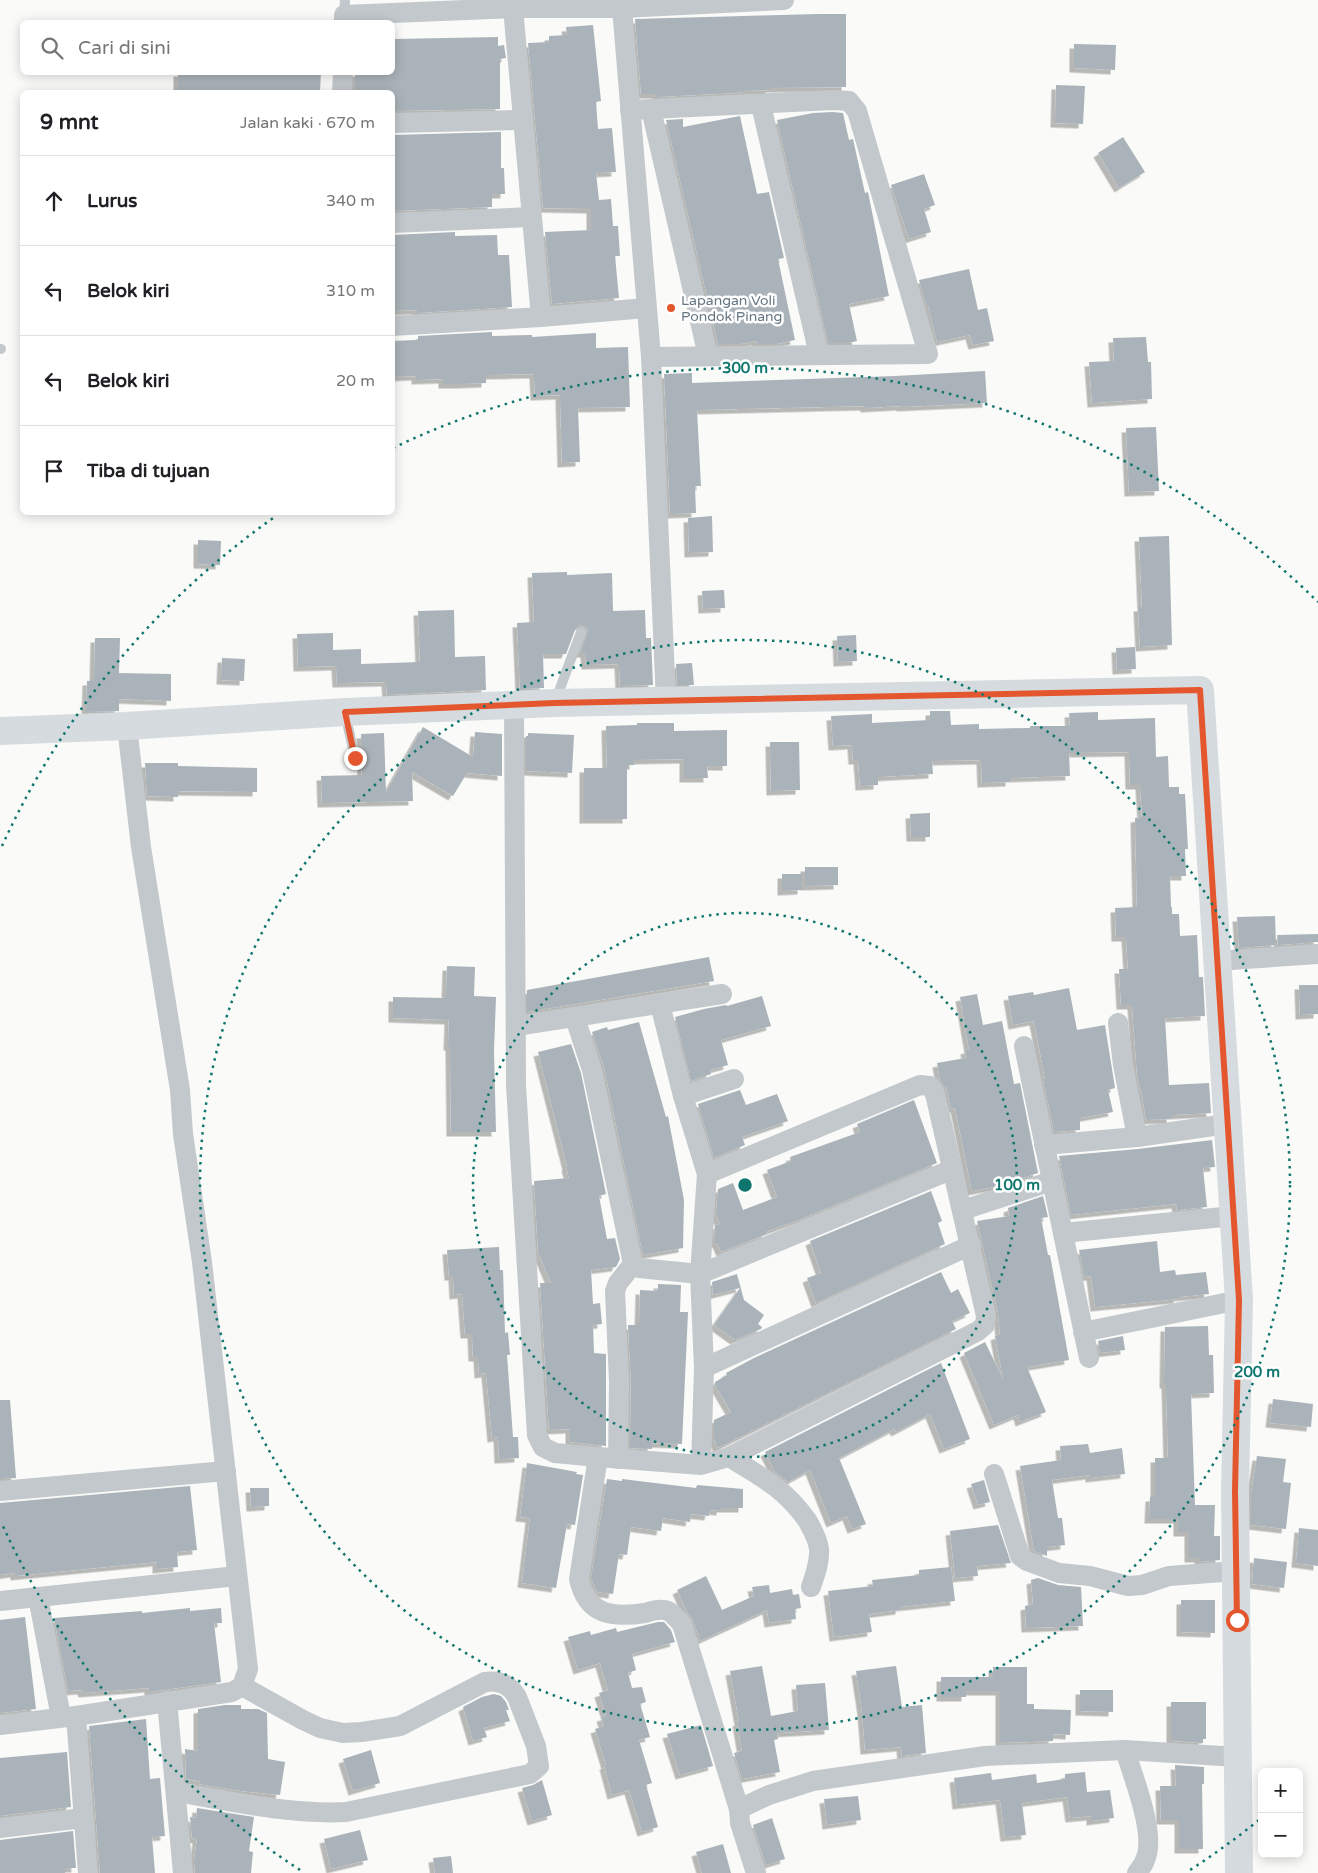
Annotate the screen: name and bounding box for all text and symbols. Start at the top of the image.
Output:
search box [20,20,395,75]
icon: search [38,34,66,62]
text: Cari di sini [78,37,171,59]
text: 9 mnt [40,110,99,135]
text: Jalan kaki · 670 m [240,113,375,133]
icon: ahead [40,187,68,215]
text: Lurus [87,190,137,212]
text: 340 m [326,191,375,211]
icon: left [40,277,68,305]
text: Belok kiri [87,280,170,302]
text: 310 m [326,281,375,301]
place label: Lapangan Voli Pondok Pinang [681,292,782,325]
marker: Lapangan Voli Pondok Pinang [665,302,677,314]
text: 300 m [722,359,768,377]
icon: left [40,367,68,395]
text: Belok kiri [87,370,170,392]
text: 20 m [336,371,375,391]
icon: arrive [40,457,68,485]
text: Tiba di tujuan [87,460,210,482]
route end [344,747,367,770]
centre of rings [736,1176,754,1194]
text: 100 m [994,1176,1040,1194]
text: 200 m [1234,1363,1280,1381]
route start [1226,1609,1249,1632]
map controls [1258,1768,1303,1858]
button: + [1258,1768,1303,1813]
button: − [1258,1813,1303,1858]

